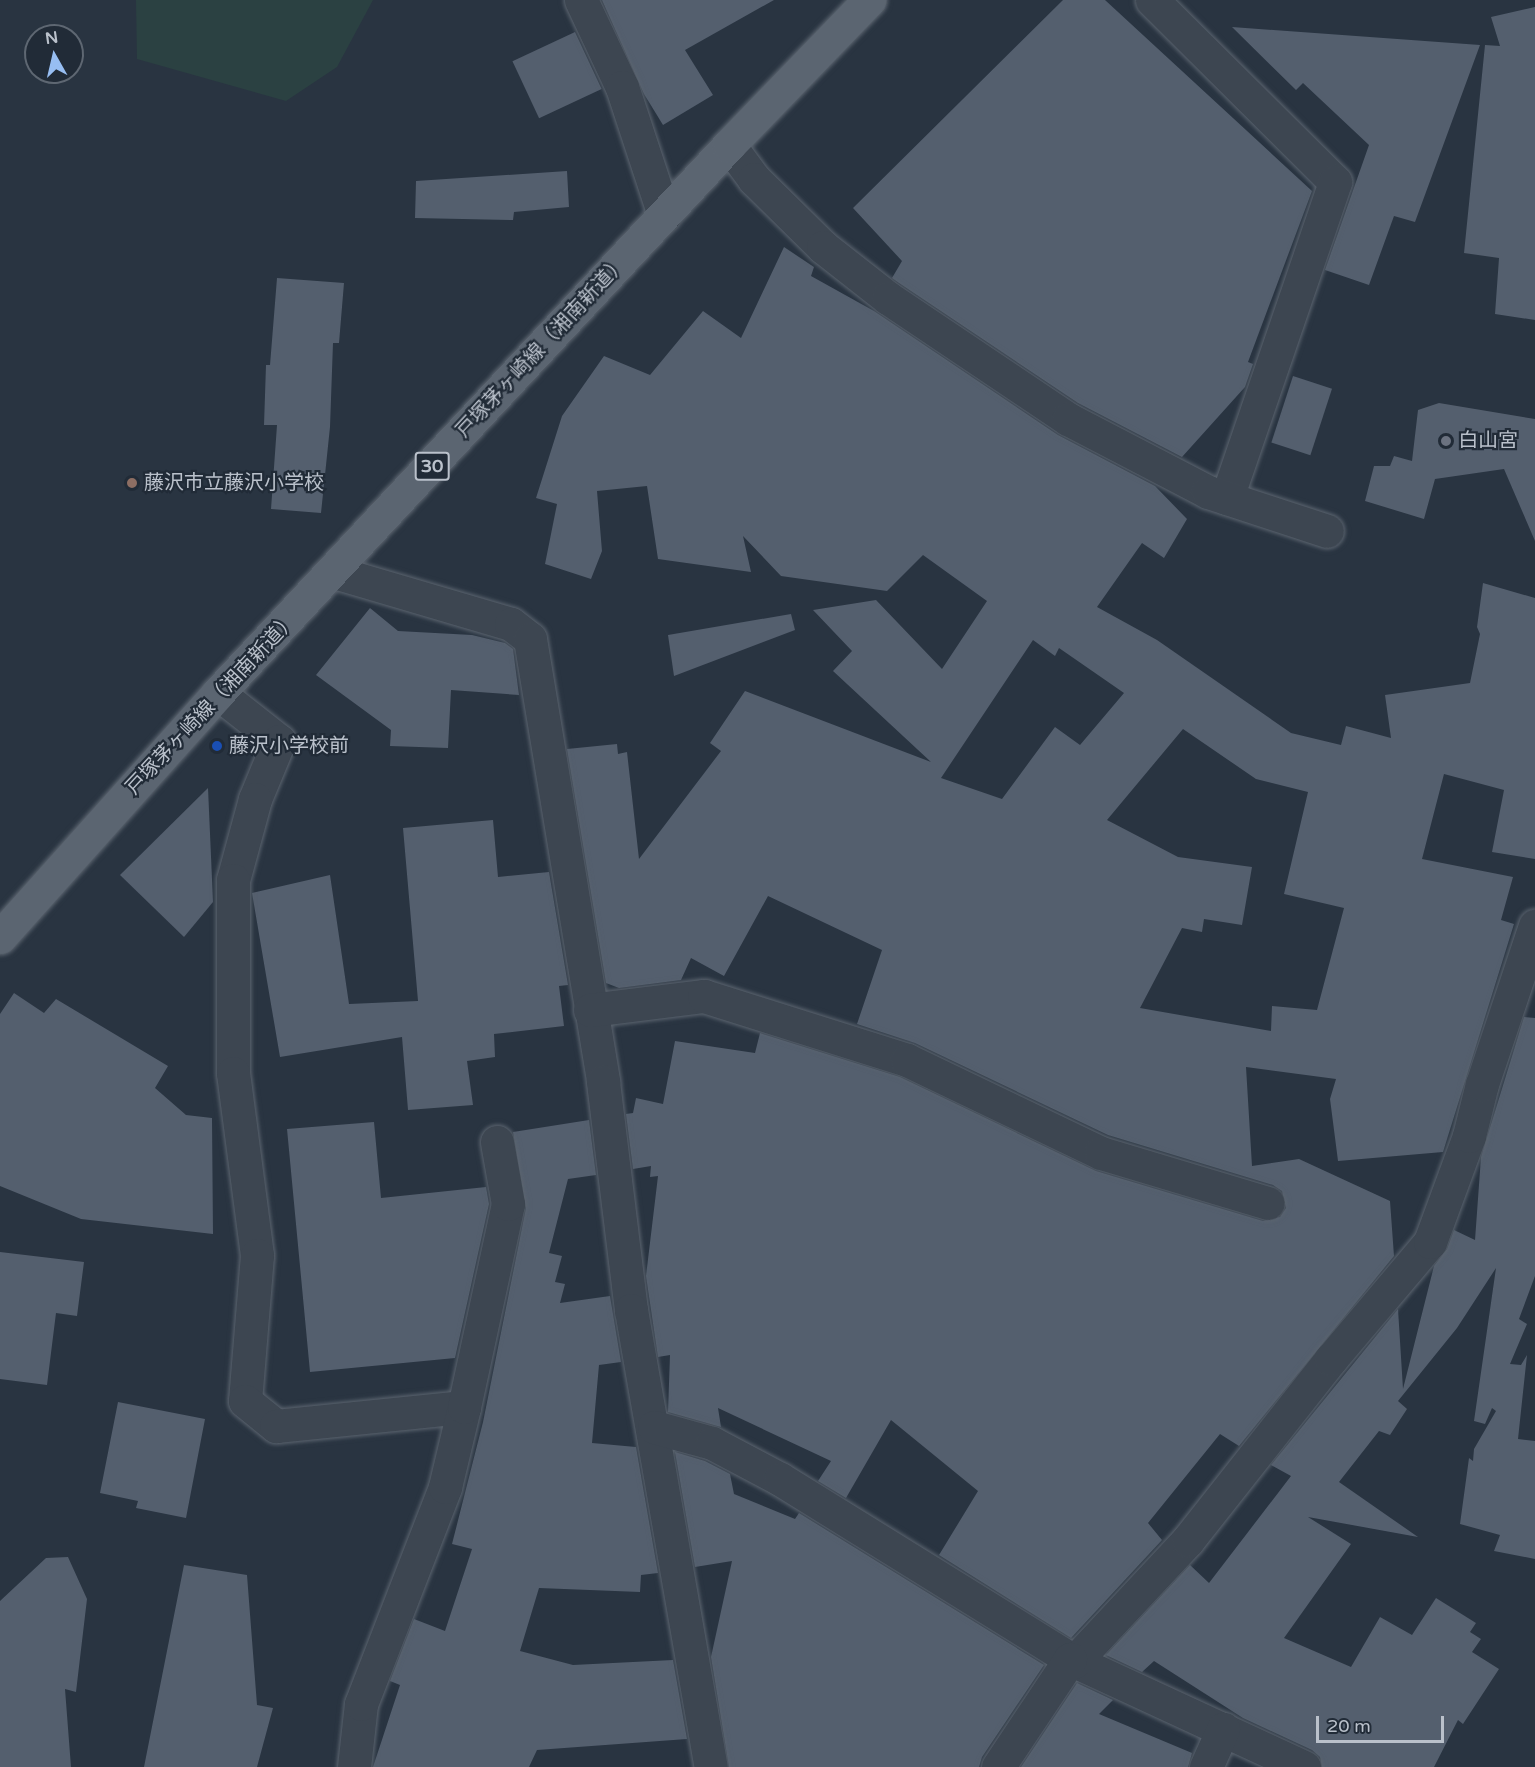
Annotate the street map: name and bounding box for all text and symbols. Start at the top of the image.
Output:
north arrow [24,24,84,84]
text: N [44,27,60,49]
street label: 戸塚茅ヶ崎線（湘南新道） [451,251,633,443]
place label: 白山宮 [1458,429,1518,453]
marker: 白山宮 [1439,434,1453,448]
road number: 30 [414,451,450,481]
place label: 藤沢市立藤沢小学校 [144,471,324,495]
marker: 藤沢市立藤沢小学校 [125,476,139,490]
street label: 戸塚茅ヶ崎線（湘南新道） [121,608,303,800]
place label: 藤沢小学校前 [229,734,349,758]
marker: 藤沢小学校前 [210,739,224,753]
scale bar [1319,1704,1446,1742]
text: 20 m [1327,1715,1371,1737]

